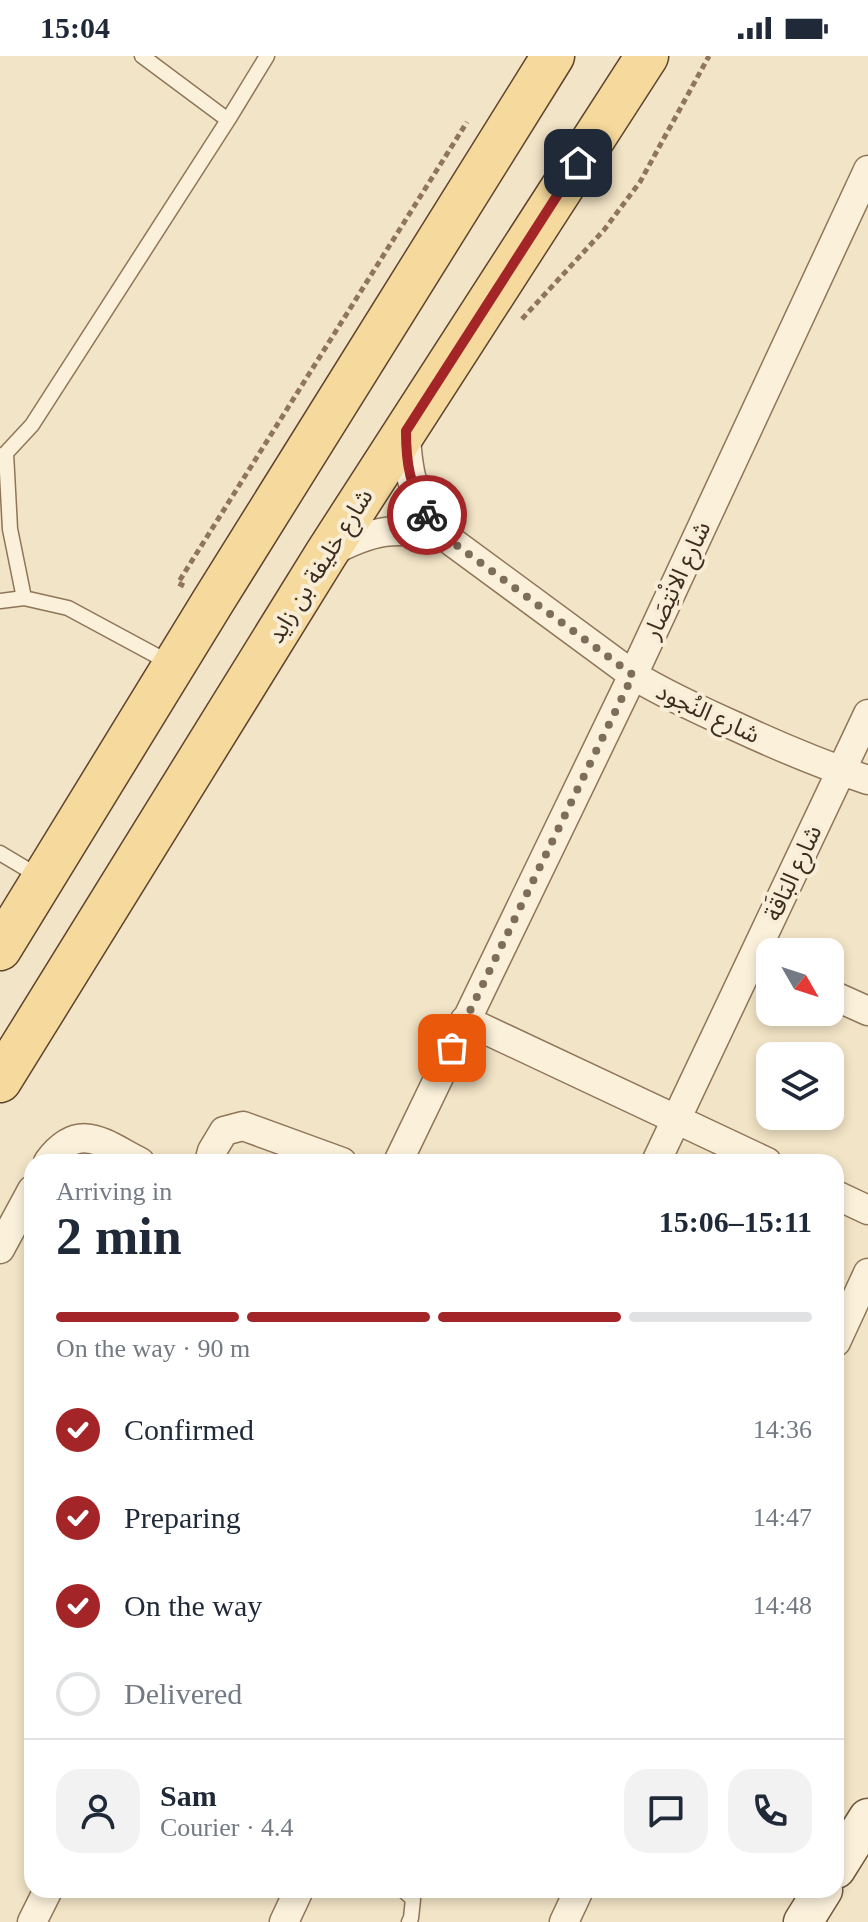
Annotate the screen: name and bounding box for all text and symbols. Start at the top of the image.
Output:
text: 15:04 [40,11,110,44]
pin [544,129,612,197]
icon: home [556,141,600,185]
courier [387,475,467,555]
street label: شارع خليفة بن زايد [262,484,381,650]
icon: bike [405,493,449,537]
street label: شارع الانْتِصَار [636,516,719,645]
street label: شارع النُجود [651,677,764,752]
street label: شارع البَاقَة [757,820,830,927]
north arrow [756,938,844,1026]
map controls [756,938,844,1130]
pin [418,1014,486,1082]
icon: bag [430,1026,474,1070]
button: layers [756,1042,844,1130]
text: Arriving in [56,1177,172,1206]
text: 15:06–15:11 [659,1205,812,1238]
text: 2 min [56,1208,182,1265]
text: On the way · 90 m [56,1334,250,1363]
icon: check [56,1408,100,1452]
text: Confirmed [124,1413,254,1446]
text: 14:36 [753,1415,812,1444]
icon: check [56,1496,100,1540]
text: Preparing [124,1501,241,1534]
text: 14:47 [753,1503,812,1532]
icon: check [56,1584,100,1628]
text: On the way [124,1589,262,1622]
text: 14:48 [753,1591,812,1620]
text: Delivered [124,1677,242,1710]
button: person [56,1769,140,1853]
button: chat [624,1769,708,1853]
button: phone [728,1769,812,1853]
text: Sam [160,1779,217,1812]
text: Courier · 4.4 [160,1813,294,1842]

